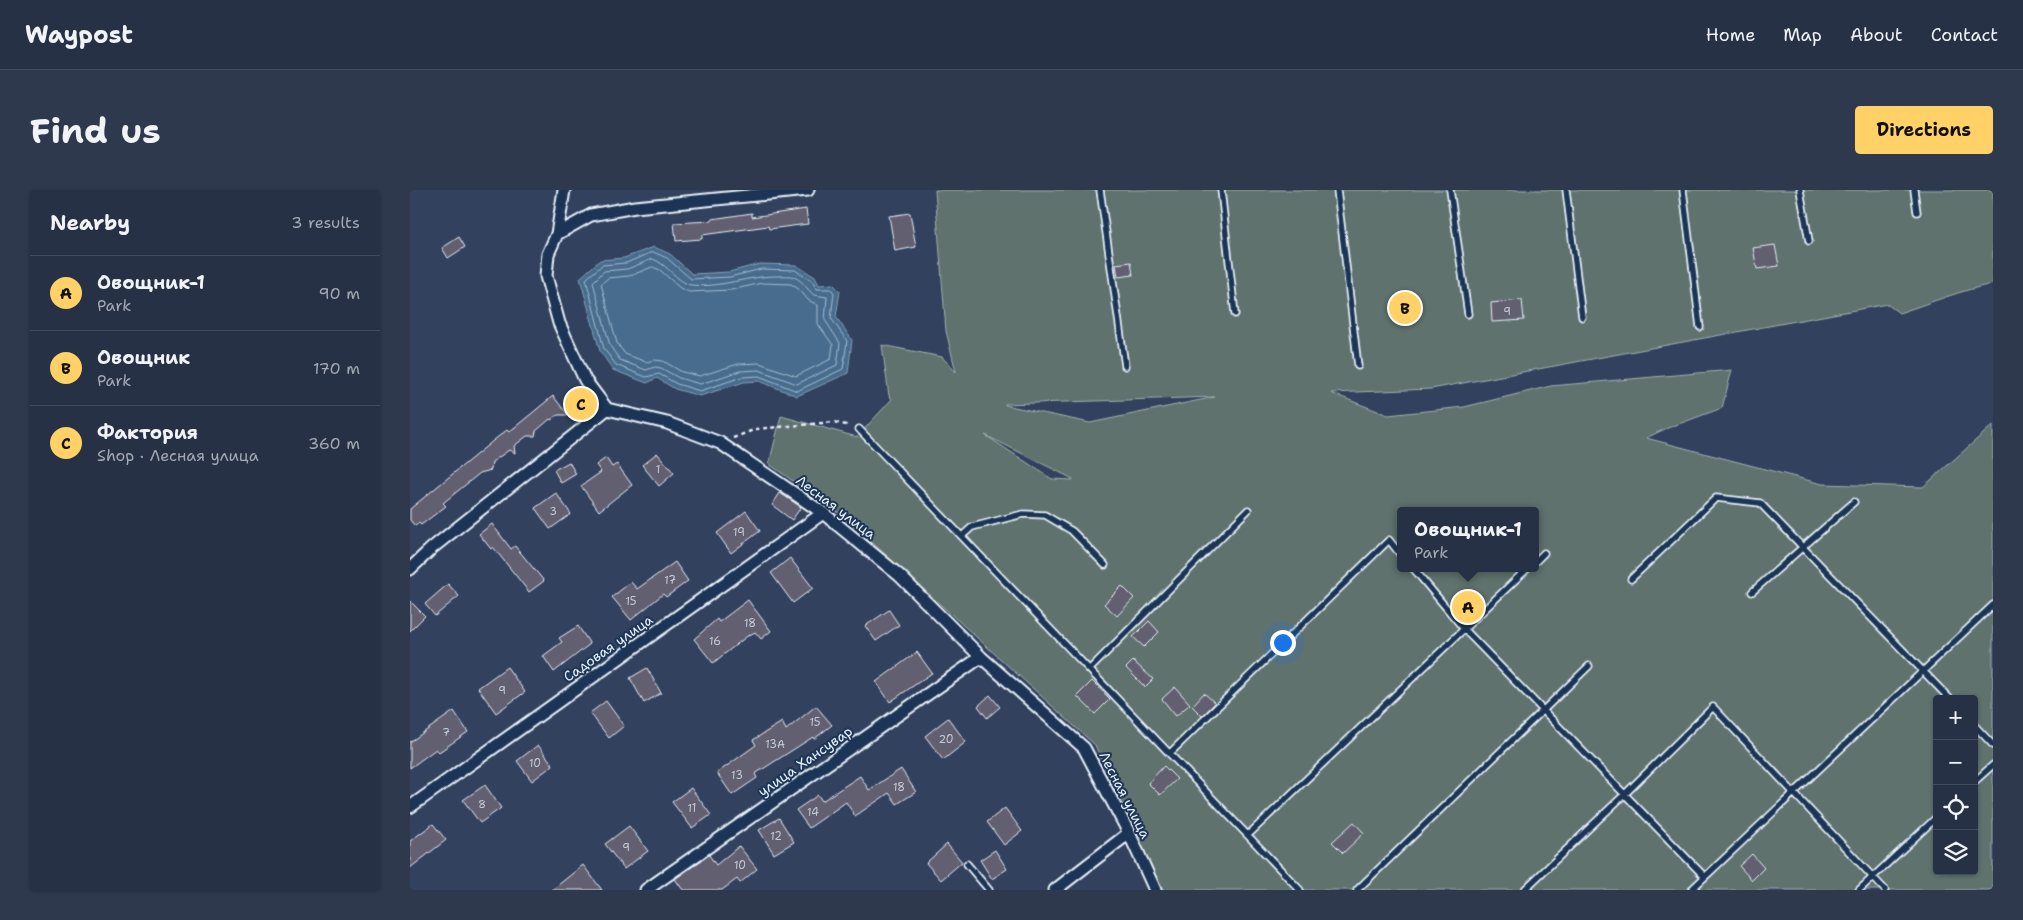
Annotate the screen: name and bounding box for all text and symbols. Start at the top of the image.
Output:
text: Waypost [25,19,133,51]
text: Home [1706,23,1755,47]
text: Map [1783,23,1822,47]
text: About [1850,23,1903,47]
text: Contact [1931,23,1998,47]
button: Directions [1855,106,1993,154]
text: Find us [30,107,161,154]
text: Nearby [50,209,130,237]
text: 3 results [291,212,360,233]
text: Овощник-1 [97,270,205,295]
text: A [60,283,72,304]
text: 90 m [319,283,360,304]
pin: B [1389,289,1421,327]
text: Park [97,295,131,316]
house number: 9 [1503,304,1511,319]
text: Овощник [97,345,190,370]
text: B [61,358,71,379]
text: 170 m [313,358,360,379]
text: Park [97,370,131,391]
pin: C [565,385,597,423]
text: Фактория [97,420,198,445]
text: C [61,433,71,454]
text: 360 m [308,433,360,454]
text: Shop · Лесная улица [97,445,259,466]
house number: 1 [656,462,660,477]
street label: Лесная улица [792,471,880,543]
house number: 3 [549,504,557,519]
popup [1397,507,1539,572]
text: Овощник-1 [1414,517,1522,542]
house number: 19 [733,525,745,540]
text: Park [1414,542,1448,563]
house number: 17 [664,573,676,588]
pin: A [1452,588,1484,626]
house number: 15 [625,594,637,609]
street label: Садовая улица [560,610,656,686]
house number: 18 [744,616,756,631]
your location [1270,630,1296,656]
house number: 16 [709,634,721,649]
house number: 9 [498,683,506,698]
map controls [1933,695,1978,875]
button: + [1933,695,1978,740]
house number: 15 [809,715,821,730]
street label: улица Хансувар [754,722,856,800]
house number: 7 [442,725,450,740]
house number: 20 [938,732,954,747]
house number: 13А [765,737,785,752]
button: − [1933,740,1978,785]
street label: Лесная улица [1095,748,1155,842]
house number: 10 [529,756,541,771]
house number: 13 [731,768,743,783]
house number: 18 [893,780,905,795]
button: locate [1933,785,1978,830]
house number: 8 [478,797,486,812]
house number: 11 [688,801,696,816]
house number: 14 [807,805,819,820]
house number: 12 [770,829,782,844]
button: layers [1933,830,1978,875]
house number: 9 [622,840,630,855]
house number: 10 [734,858,746,873]

